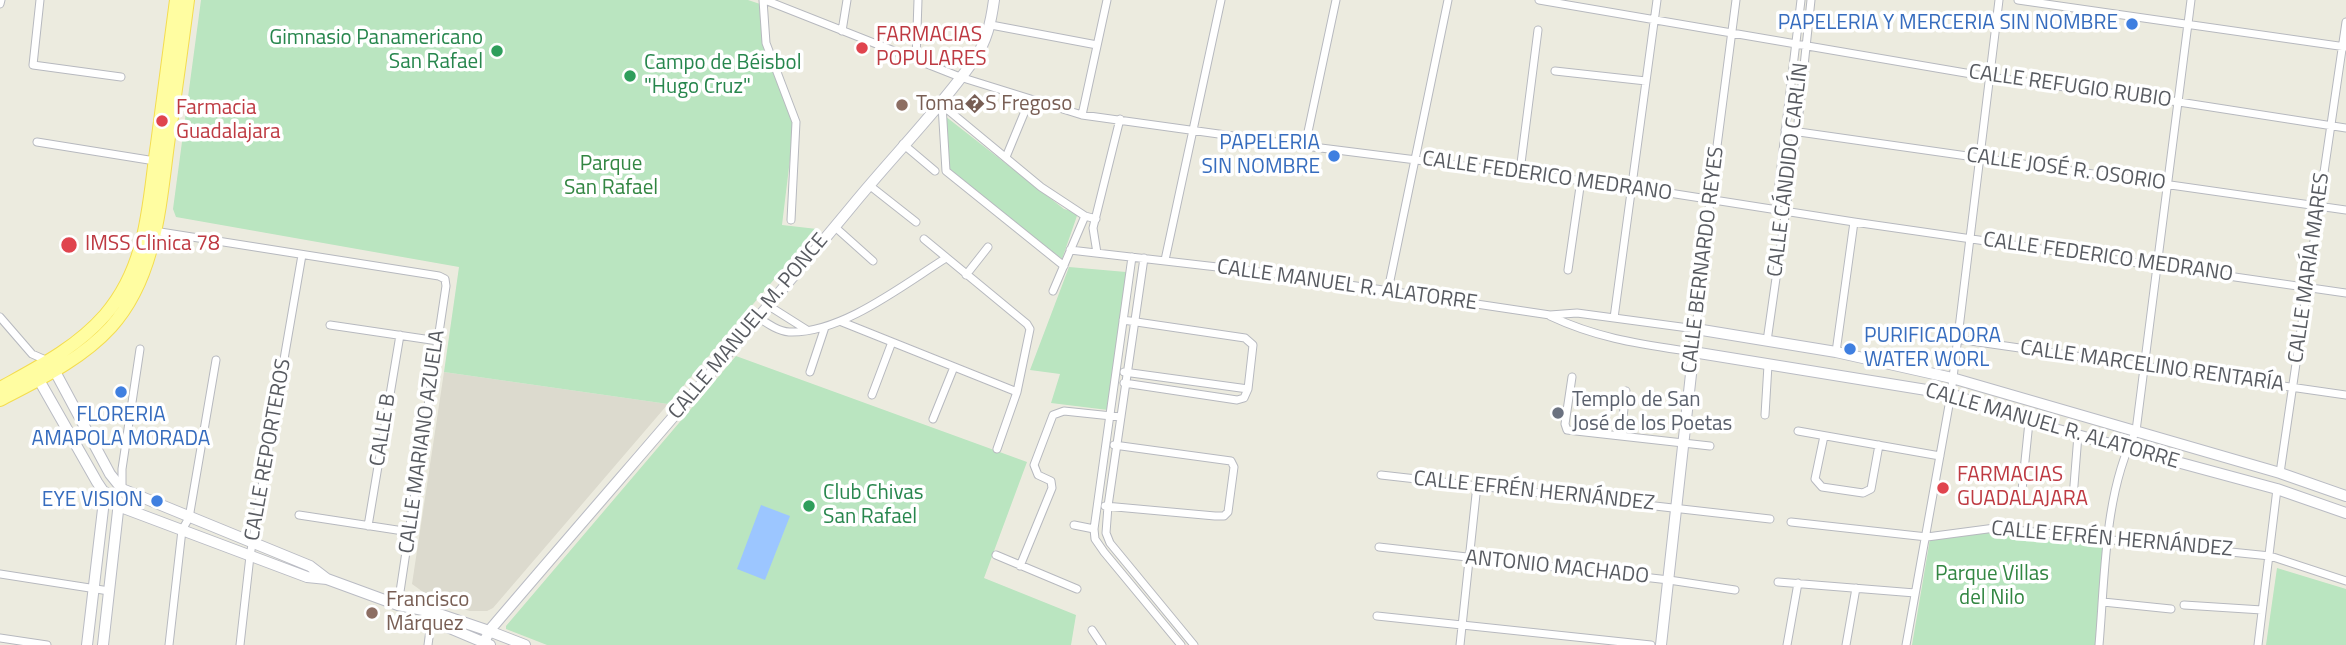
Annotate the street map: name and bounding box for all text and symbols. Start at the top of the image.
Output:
place label: PAPELERIA Y MERCERIA SIN NOMBRE [1778,11,2118,37]
marker: PAPELERIA Y MERCERIA SIN NOMBRE [2124,16,2140,32]
place label: FARMACIAS POPULARES [876,23,987,73]
place label: Gimnasio Panamericano San Rafael [269,26,483,76]
marker: FARMACIAS POPULARES [854,40,870,56]
marker: Gimnasio Panamericano San Rafael [489,43,505,59]
place label: Campo de Béisbol "Hugo Cruz" [644,51,801,101]
street label: CALLE REFUGIO RUBIO [1967,60,2173,114]
street label: CALLE CÁNDIDO CARLÍN [1763,62,1815,278]
marker: Campo de Béisbol "Hugo Cruz" [622,68,638,84]
place label: Toma�S Fregoso [916,92,1072,118]
place label: Farmacia Guadalajara [176,96,281,146]
marker: Toma�S Fregoso [894,97,910,113]
marker: Farmacia Guadalajara [154,113,170,129]
place label: PAPELERIA SIN NOMBRE [1201,131,1320,181]
street label: CALLE JOSÉ R. OSORIO [1965,144,2167,196]
street label: CALLE BERNARDO REYES [1678,145,1730,375]
street label: CALLE FEDERICO MEDRANO [1420,147,1674,207]
marker: PAPELERIA SIN NOMBRE [1326,148,1342,164]
park label: Parque San Rafael [564,152,658,202]
street label: CALLE MARÍA MARES [2284,171,2336,365]
street label: CALLE FEDERICO MEDRANO [1981,228,2235,288]
street label: CALLE MANUEL M. PONCE [664,229,834,425]
place label: IMSS Clinica 78 [85,232,220,258]
marker: IMSS Clinica 78 [59,235,79,255]
street label: CALLE MANUEL R. ALATORRE [1215,255,1479,317]
place label: PURIFICADORA WATER WORL [1864,324,2001,374]
street label: CALLE MARIANO AZUELA [395,329,451,555]
street label: CALLE MARCELINO RENTARÍA [2018,336,2286,398]
marker: PURIFICADORA WATER WORL [1842,341,1858,357]
street label: CALLE REPORTEROS [241,357,297,543]
street label: CALLE MANUEL R. ALATORRE [1922,379,2182,475]
marker: FLORERIA AMAPOLA MORADA [113,384,129,400]
place label: Templo de San José de los Poetas [1572,388,1732,438]
street label: CALLE B [366,392,402,468]
place label: FLORERIA AMAPOLA MORADA [32,403,210,453]
marker: Templo de San José de los Poetas [1550,405,1566,421]
place label: FARMACIAS GUADALAJARA [1957,463,2088,513]
street label: CALLE EFRÉN HERNÁNDEZ [1412,467,1656,517]
marker: FARMACIAS GUADALAJARA [1935,480,1951,496]
place label: Club Chivas San Rafael [823,481,924,531]
place label: EYE VISION [42,488,143,514]
marker: EYE VISION [149,493,165,509]
marker: Club Chivas San Rafael [801,498,817,514]
street label: CALLE EFRÉN HERNÁNDEZ [1990,517,2234,563]
street label: ANTONIO MACHADO [1464,546,1650,590]
park label: Parque Villas del Nilo [1935,562,2049,612]
place label: Francisco Márquez [386,588,469,638]
marker: Francisco Márquez [364,605,380,621]

